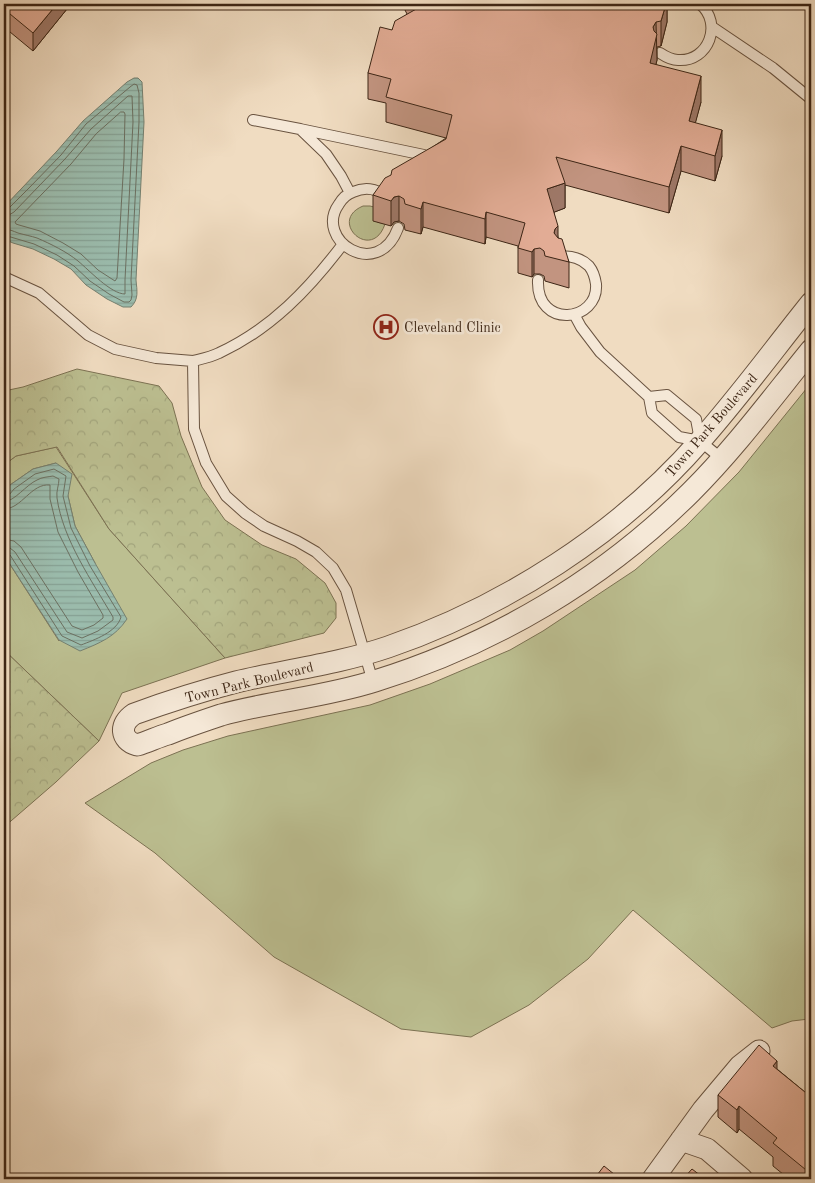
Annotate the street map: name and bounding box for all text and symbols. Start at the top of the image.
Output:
hospital icon: Cleveland Clinic [373,314,399,340]
place label: Cleveland Clinic [404,321,501,335]
street label: Town Park Boulevard [663,371,760,480]
street label: Town Park Boulevard [183,660,315,706]

